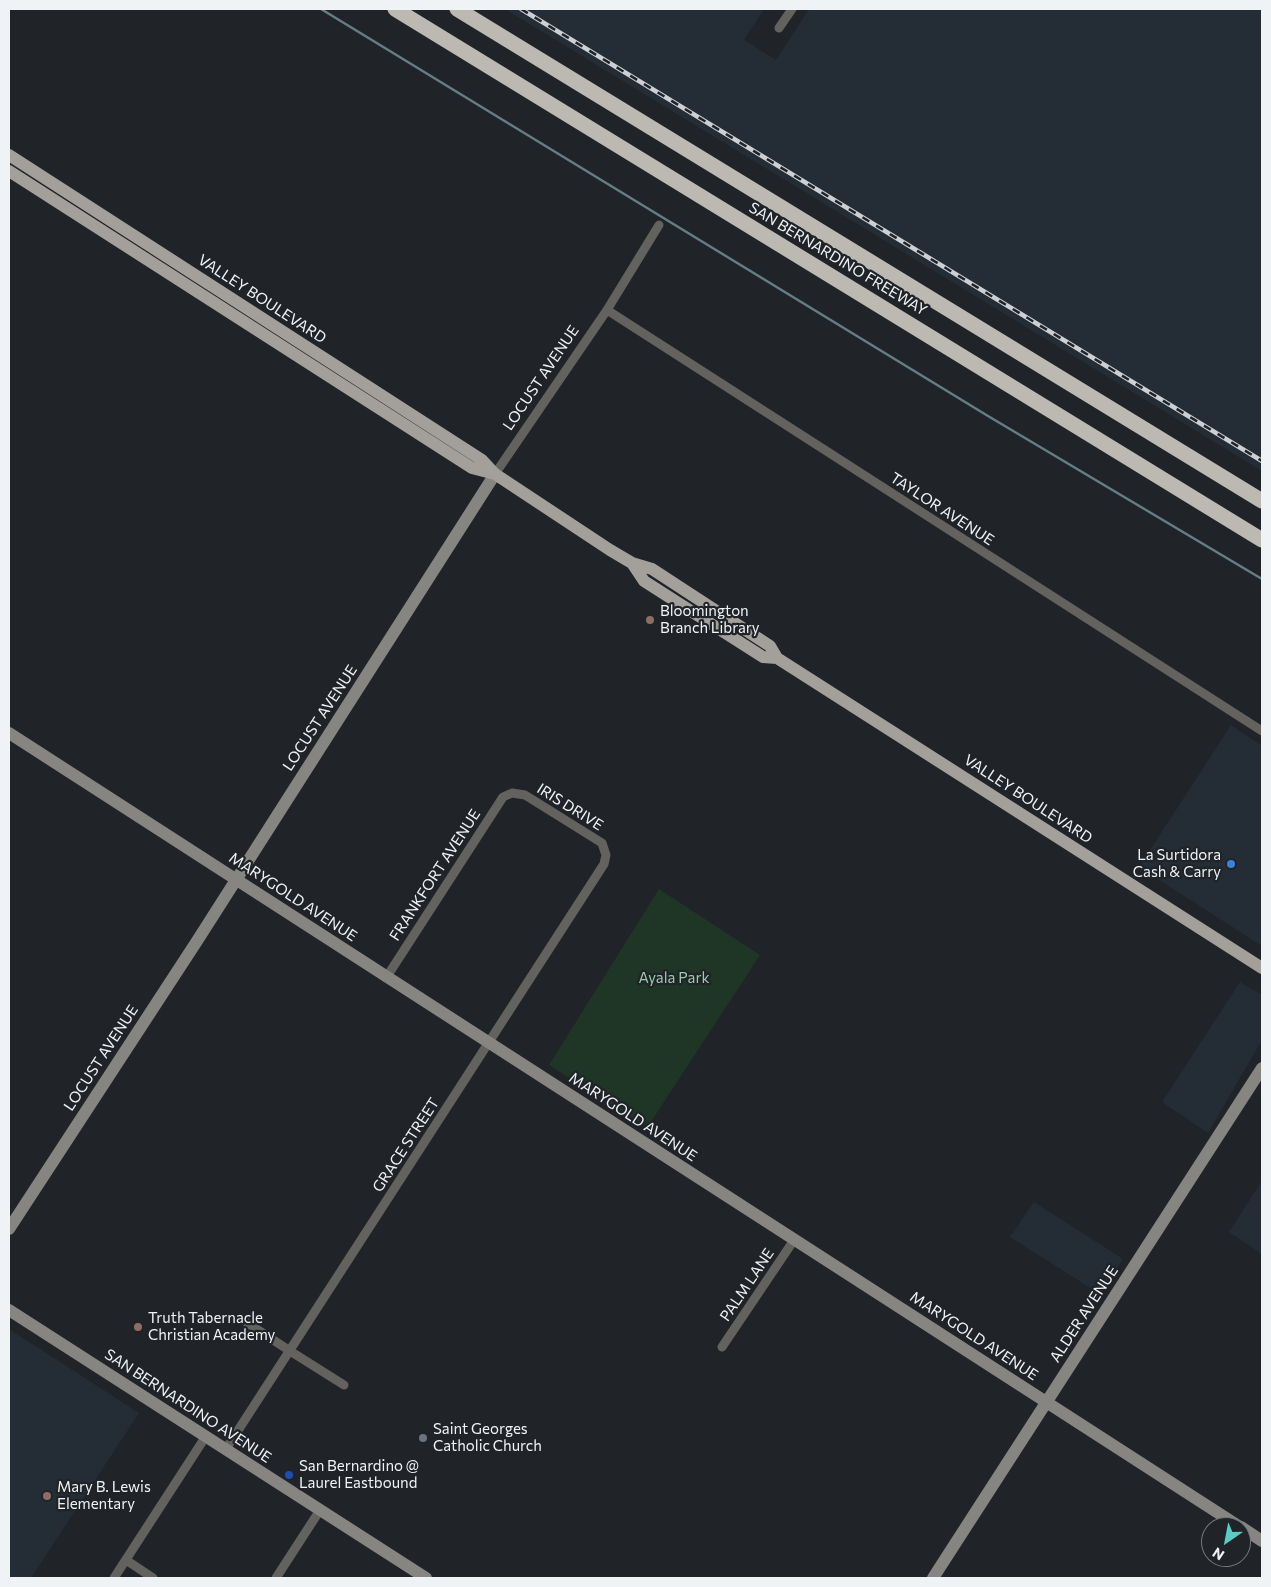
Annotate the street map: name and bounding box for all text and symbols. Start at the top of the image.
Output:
street label: SAN BERNARDINO FREEWAY [746,199,930,319]
street label: VALLEY BOULEVARD [194,251,330,347]
street label: LOCUST AVENUE [499,322,583,434]
street label: TAYLOR AVENUE [887,469,997,549]
place label: Bloomington Branch Library [660,602,760,637]
marker: Bloomington Branch Library [644,614,656,626]
street label: LOCUST AVENUE [279,662,361,774]
street label: VALLEY BOULEVARD [960,751,1096,847]
street label: IRIS DRIVE [534,780,606,834]
street label: FRANKFORT AVENUE [386,806,484,944]
place label: La Surtidora Cash & Carry [1133,846,1221,881]
street label: MARYGOLD AVENUE [226,849,360,945]
marker: La Surtidora Cash & Carry [1225,858,1237,870]
park label: Ayala Park [638,969,710,987]
street label: LOCUST AVENUE [60,1002,142,1114]
street label: MARYGOLD AVENUE [566,1069,700,1165]
street label: GRACE STREET [369,1095,443,1195]
street label: PALM LANE [716,1245,778,1325]
street label: ALDER AVENUE [1046,1262,1122,1366]
street label: MARYGOLD AVENUE [907,1288,1041,1384]
place label: Truth Tabernacle Christian Academy [148,1309,275,1344]
marker: Truth Tabernacle Christian Academy [132,1321,144,1333]
street label: SAN BERNARDINO AVENUE [101,1345,275,1467]
place label: Saint Georges Catholic Church [433,1420,542,1455]
marker: Saint Georges Catholic Church [417,1432,429,1444]
place label: San Bernardino @ Laurel Eastbound [299,1457,419,1492]
marker: San Bernardino @ Laurel Eastbound [283,1469,295,1481]
place label: Mary B. Lewis Elementary [57,1478,151,1513]
marker: Mary B. Lewis Elementary [41,1490,53,1502]
north arrow [1201,1517,1251,1567]
text: N [1209,1544,1227,1564]

